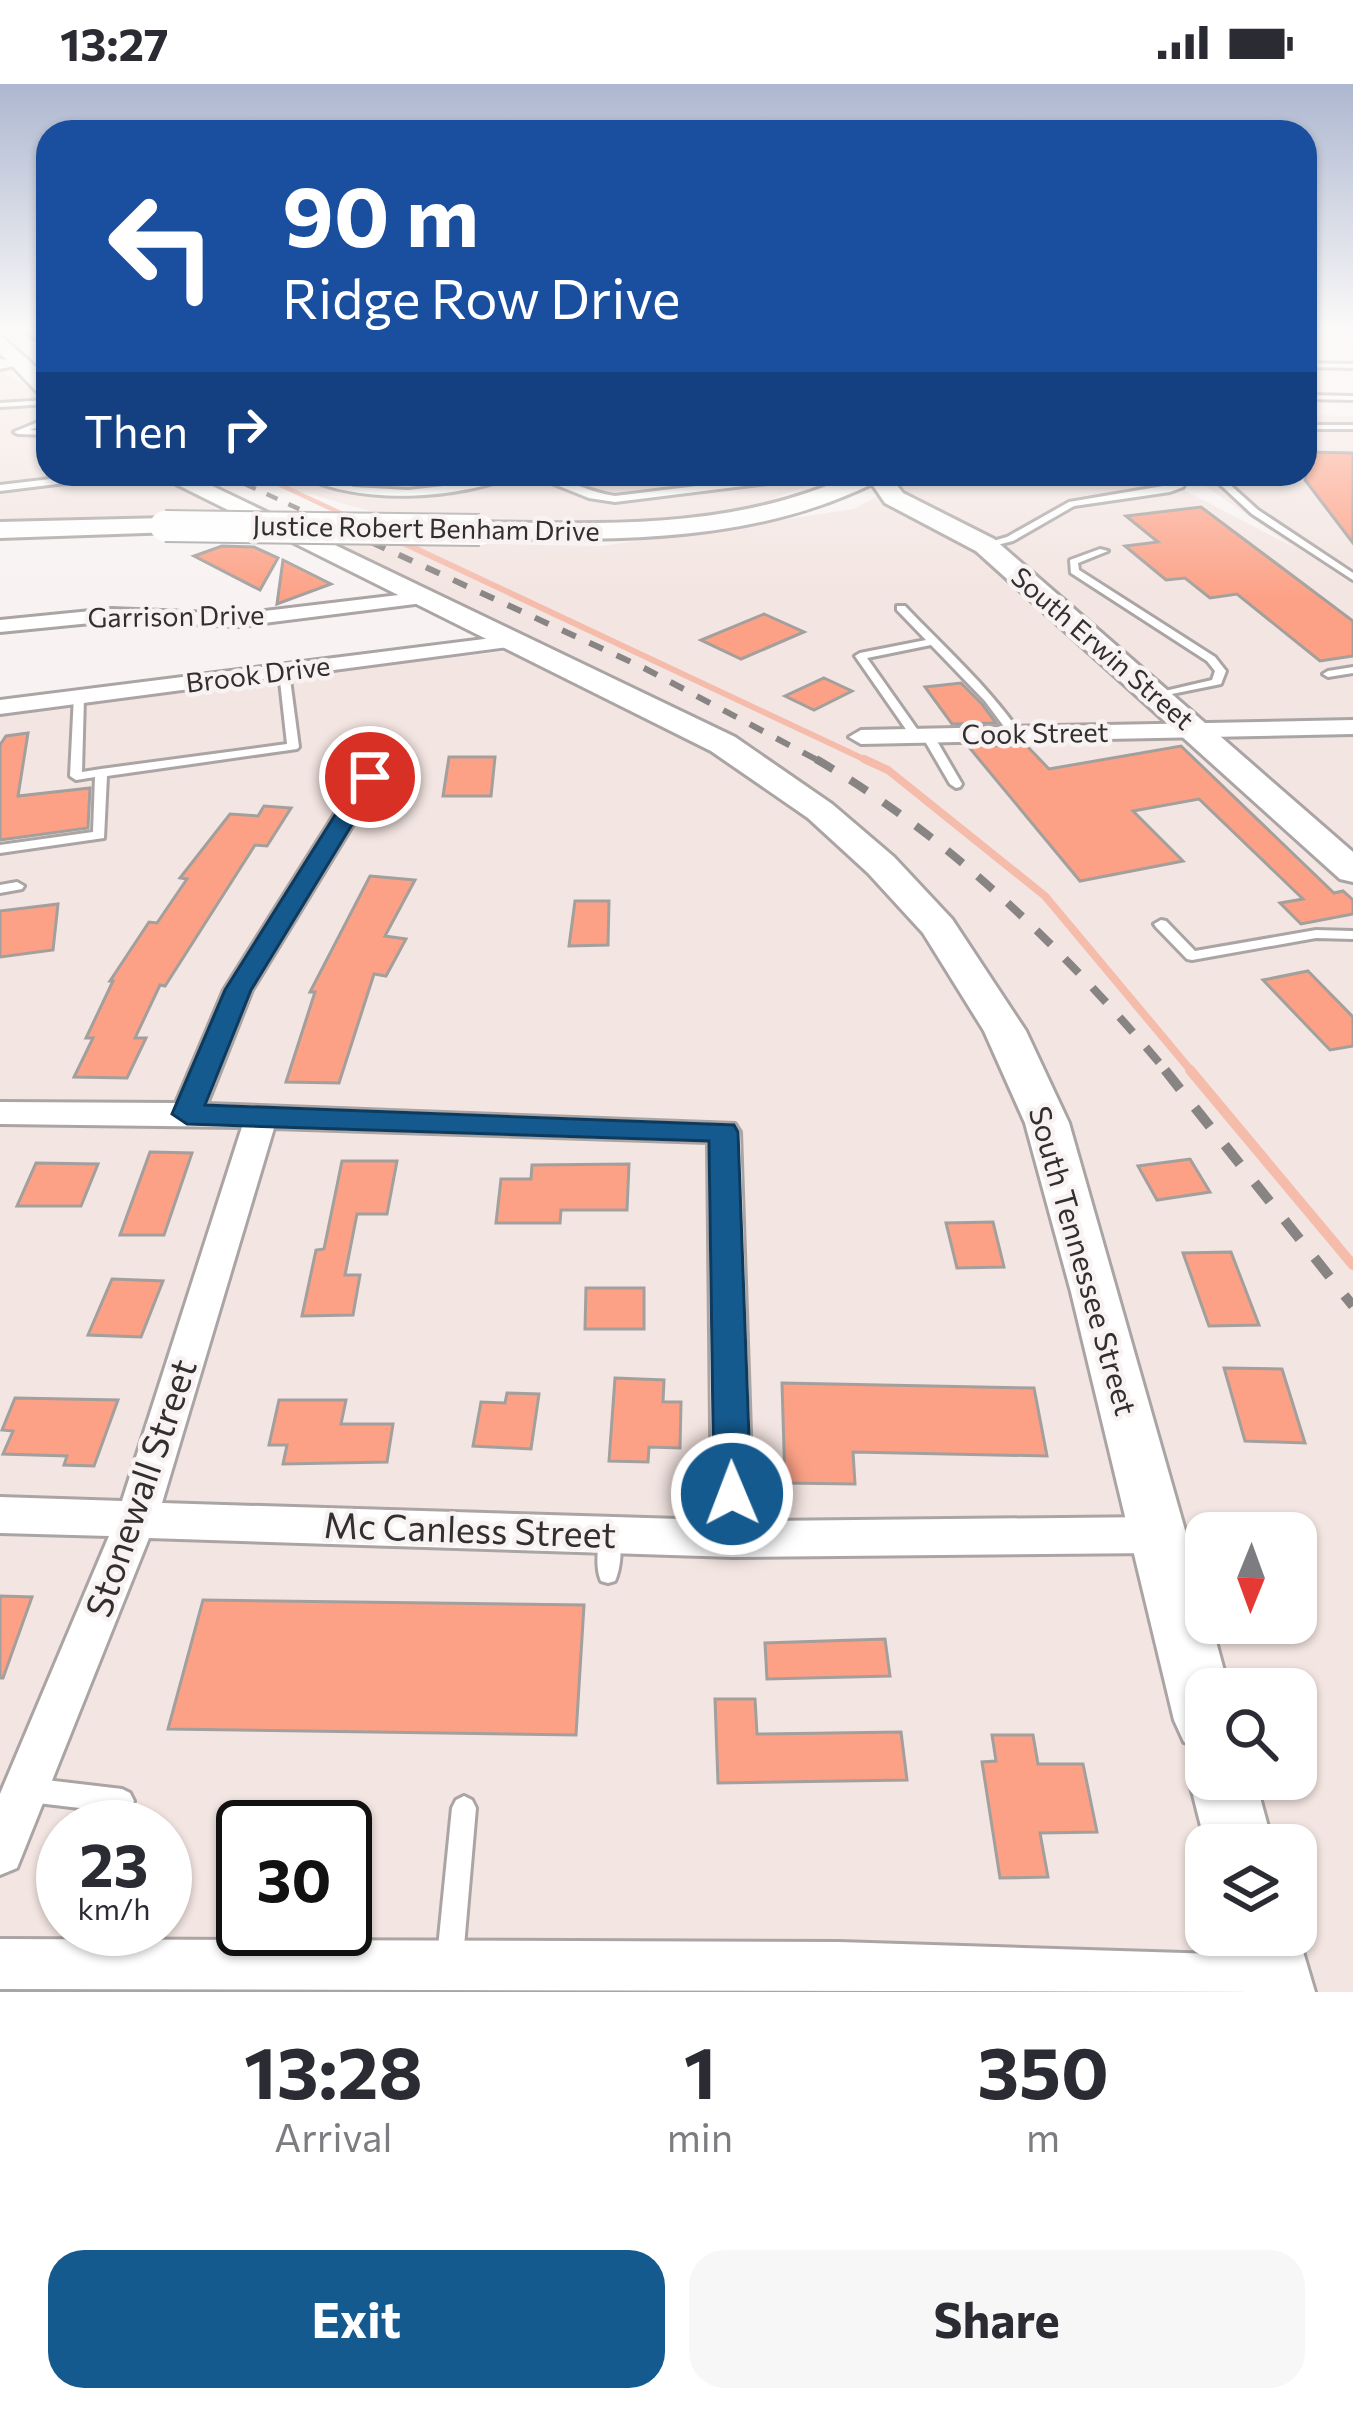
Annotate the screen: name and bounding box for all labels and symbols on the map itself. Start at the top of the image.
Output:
street label: Justice Robert Benham Drive [252,508,600,547]
street label: South Erwin Street [1005,560,1201,736]
street label: Garrison Drive [87,597,265,634]
street label: Brook Drive [184,648,332,699]
street label: Cook Street [961,715,1109,750]
pin [319,726,421,828]
street label: South Tennessee Street [1023,1101,1146,1419]
street label: Stonewall Street [74,1352,204,1622]
position arrow [669,1431,795,1557]
street label: Mc Canless Street [323,1501,617,1555]
north arrow [1185,1512,1317,1644]
speed limit sign: 30 [216,1800,372,1956]

